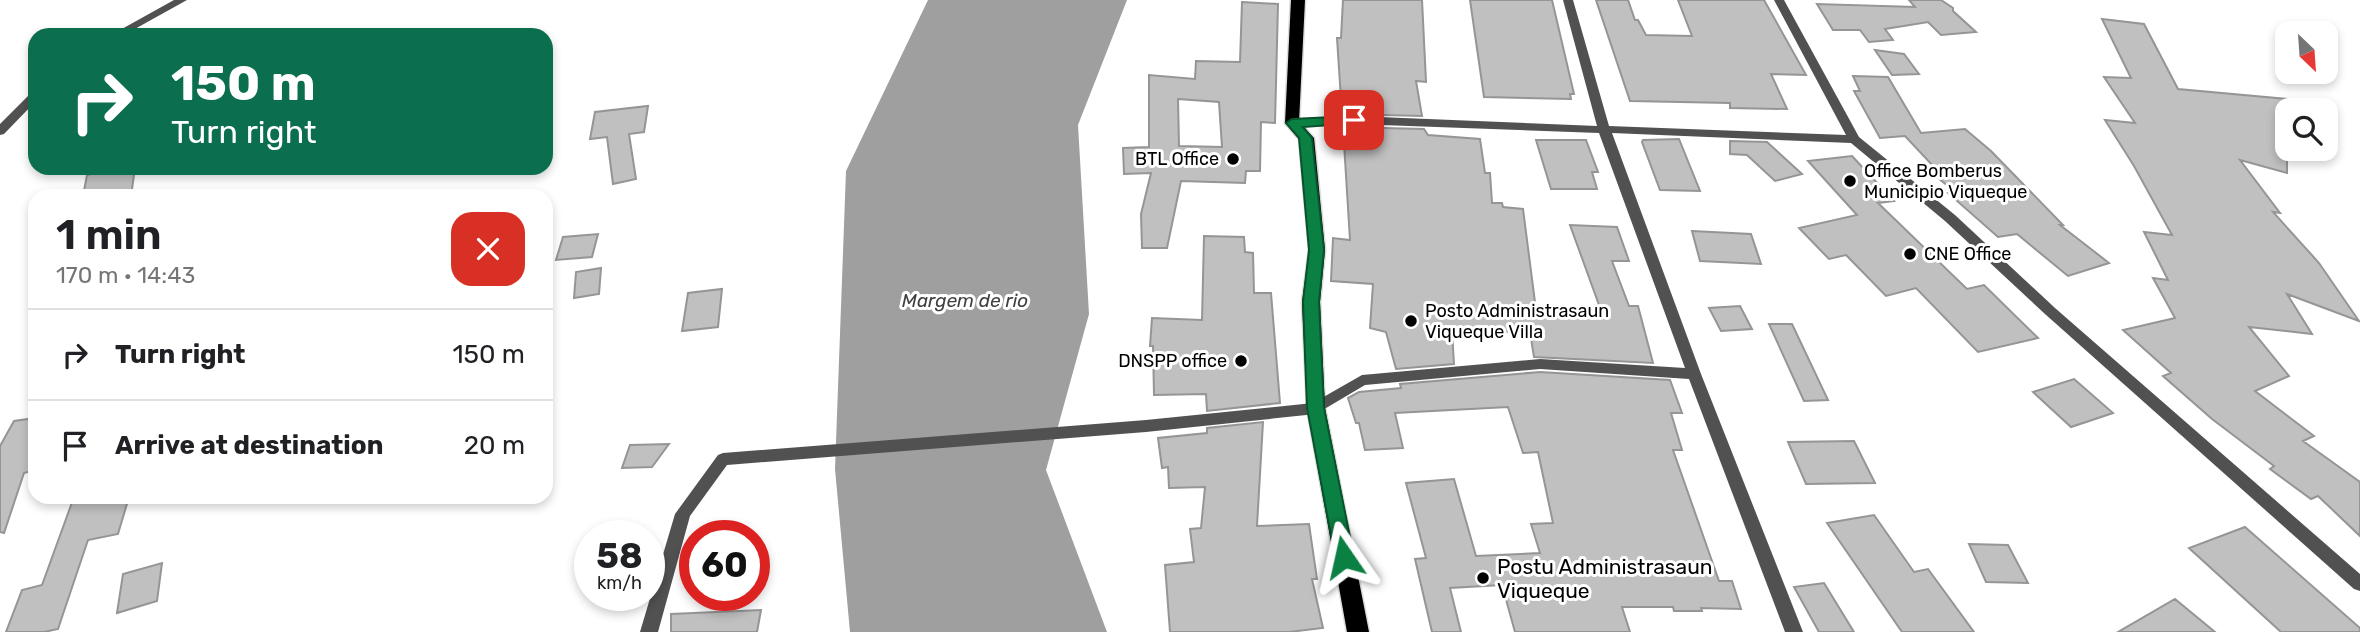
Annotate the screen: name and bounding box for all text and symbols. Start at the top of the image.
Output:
north arrow [2275,21,2338,84]
map controls [2275,21,2338,161]
text: 150 m [171,54,316,112]
icon: right [56,56,147,147]
pin [1324,90,1384,150]
button: search [2275,98,2338,161]
icon: arrive [1335,101,1373,139]
text: Turn right [171,113,316,151]
place label: BTL Office [1135,148,1219,170]
marker: BTL Office [1225,151,1241,167]
place label: Office Bomberus Municipio Viqueque [1864,160,2027,203]
marker: Office Bomberus Municipio Viqueque [1842,173,1858,189]
text: 1 min [56,210,162,260]
button: close [451,212,525,286]
place label: CNE Office [1924,243,2011,265]
marker: CNE Office [1902,246,1918,262]
text: 170 m · 14:43 [56,261,195,289]
water label: Margem de rio [902,289,1028,312]
place label: Posto Administrasaun Viqueque Villa [1425,300,1609,343]
marker: Posto Administrasaun Viqueque Villa [1403,313,1419,329]
icon: right [56,336,94,374]
text: Turn right [115,339,245,370]
text: 150 m [452,339,525,370]
place label: DNSPP office [1118,350,1227,372]
marker: DNSPP office [1233,353,1249,369]
icon: arrive [56,427,94,465]
text: Arrive at destination [115,430,383,461]
text: 20 m [464,430,525,461]
speed limit sign: 60 [679,520,770,611]
position arrow [1307,520,1381,594]
text: 58 [596,535,643,577]
place label: Postu Administrasaun Viqueque [1497,554,1713,603]
marker: Postu Administrasaun Viqueque [1475,570,1491,586]
text: km/h [597,572,642,594]

